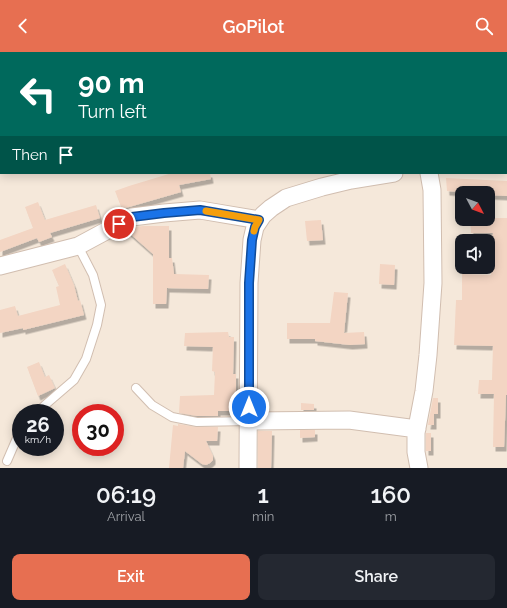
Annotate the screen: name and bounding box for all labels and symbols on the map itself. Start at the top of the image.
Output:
north arrow [455,186,495,226]
pin [102,207,136,241]
position arrow [228,386,270,428]
speed limit sign: 30 [72,404,124,456]

